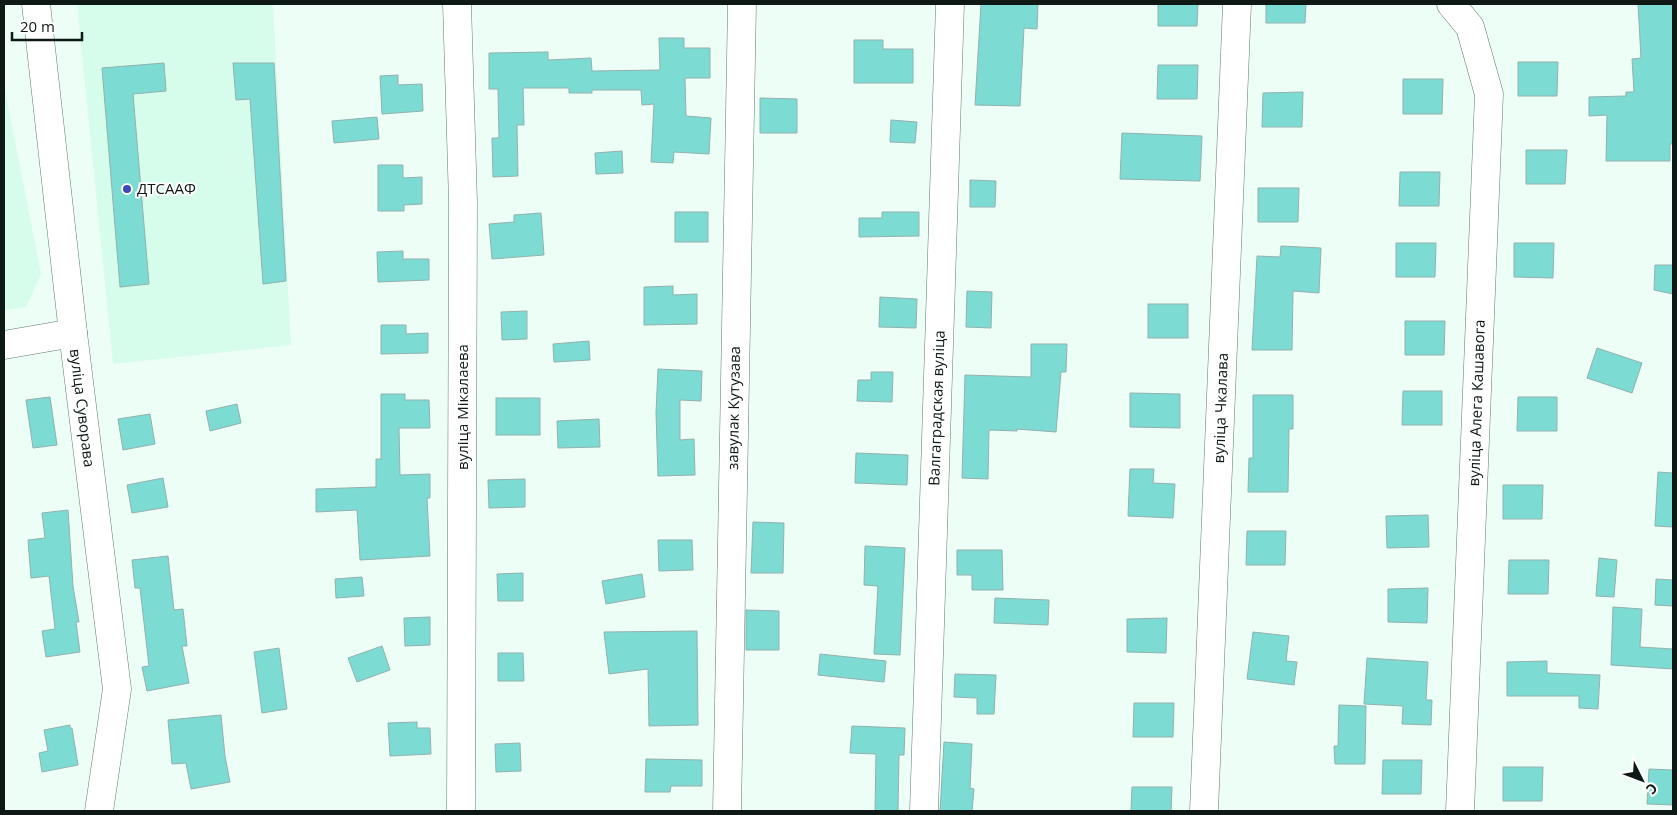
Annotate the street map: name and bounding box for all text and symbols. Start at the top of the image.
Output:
scale bar [12,10,82,42]
text: 20 m [20,16,55,36]
place label: ДТСААФ [137,178,196,198]
marker: ДТСААФ [121,183,133,195]
street label: вуліца Алега Кашавога [1463,319,1489,487]
street label: Валгаградская вуліца [923,330,949,486]
street label: вуліца Мікалаева [452,344,472,470]
street label: завулак Кутузава [722,346,744,470]
street label: вуліца Суворава [66,348,100,468]
street label: вуліца Чкалава [1208,352,1232,464]
north arrow [1617,755,1667,805]
text: С [1642,779,1662,799]

